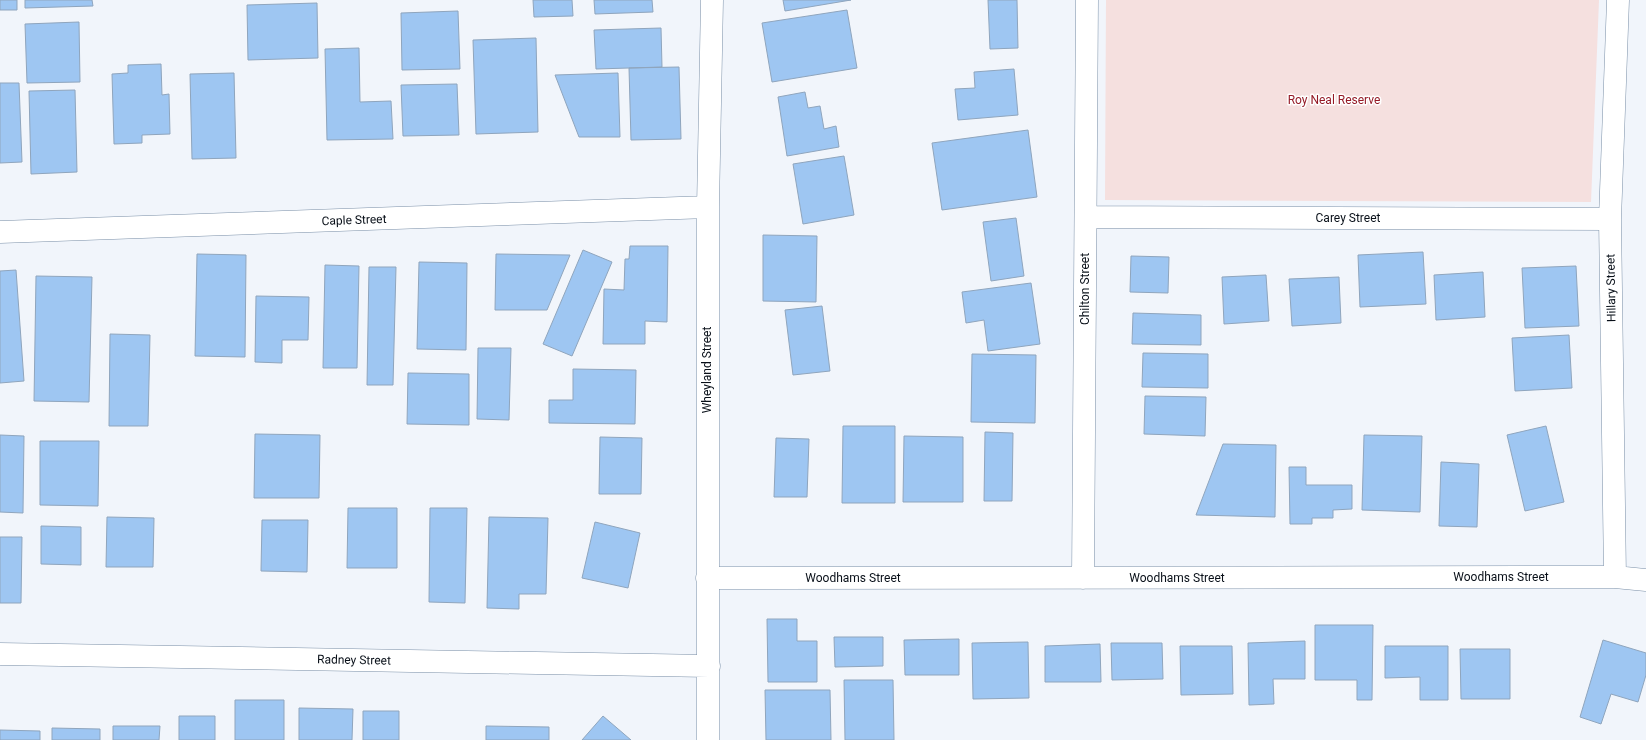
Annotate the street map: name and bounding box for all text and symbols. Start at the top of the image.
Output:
park label: Roy Neal Reserve [1288,93,1380,107]
street label: Carey Street [1316,211,1381,225]
street label: Caple Street [321,212,387,228]
street label: Chilton Street [1078,253,1092,325]
street label: Hillary Street [1603,254,1619,322]
street label: Wheyland Street [700,327,714,413]
street label: Woodhams Street [1453,570,1549,584]
street label: Woodhams Street [805,571,901,585]
street label: Woodhams Street [1129,571,1225,585]
street label: Radney Street [317,652,391,668]

